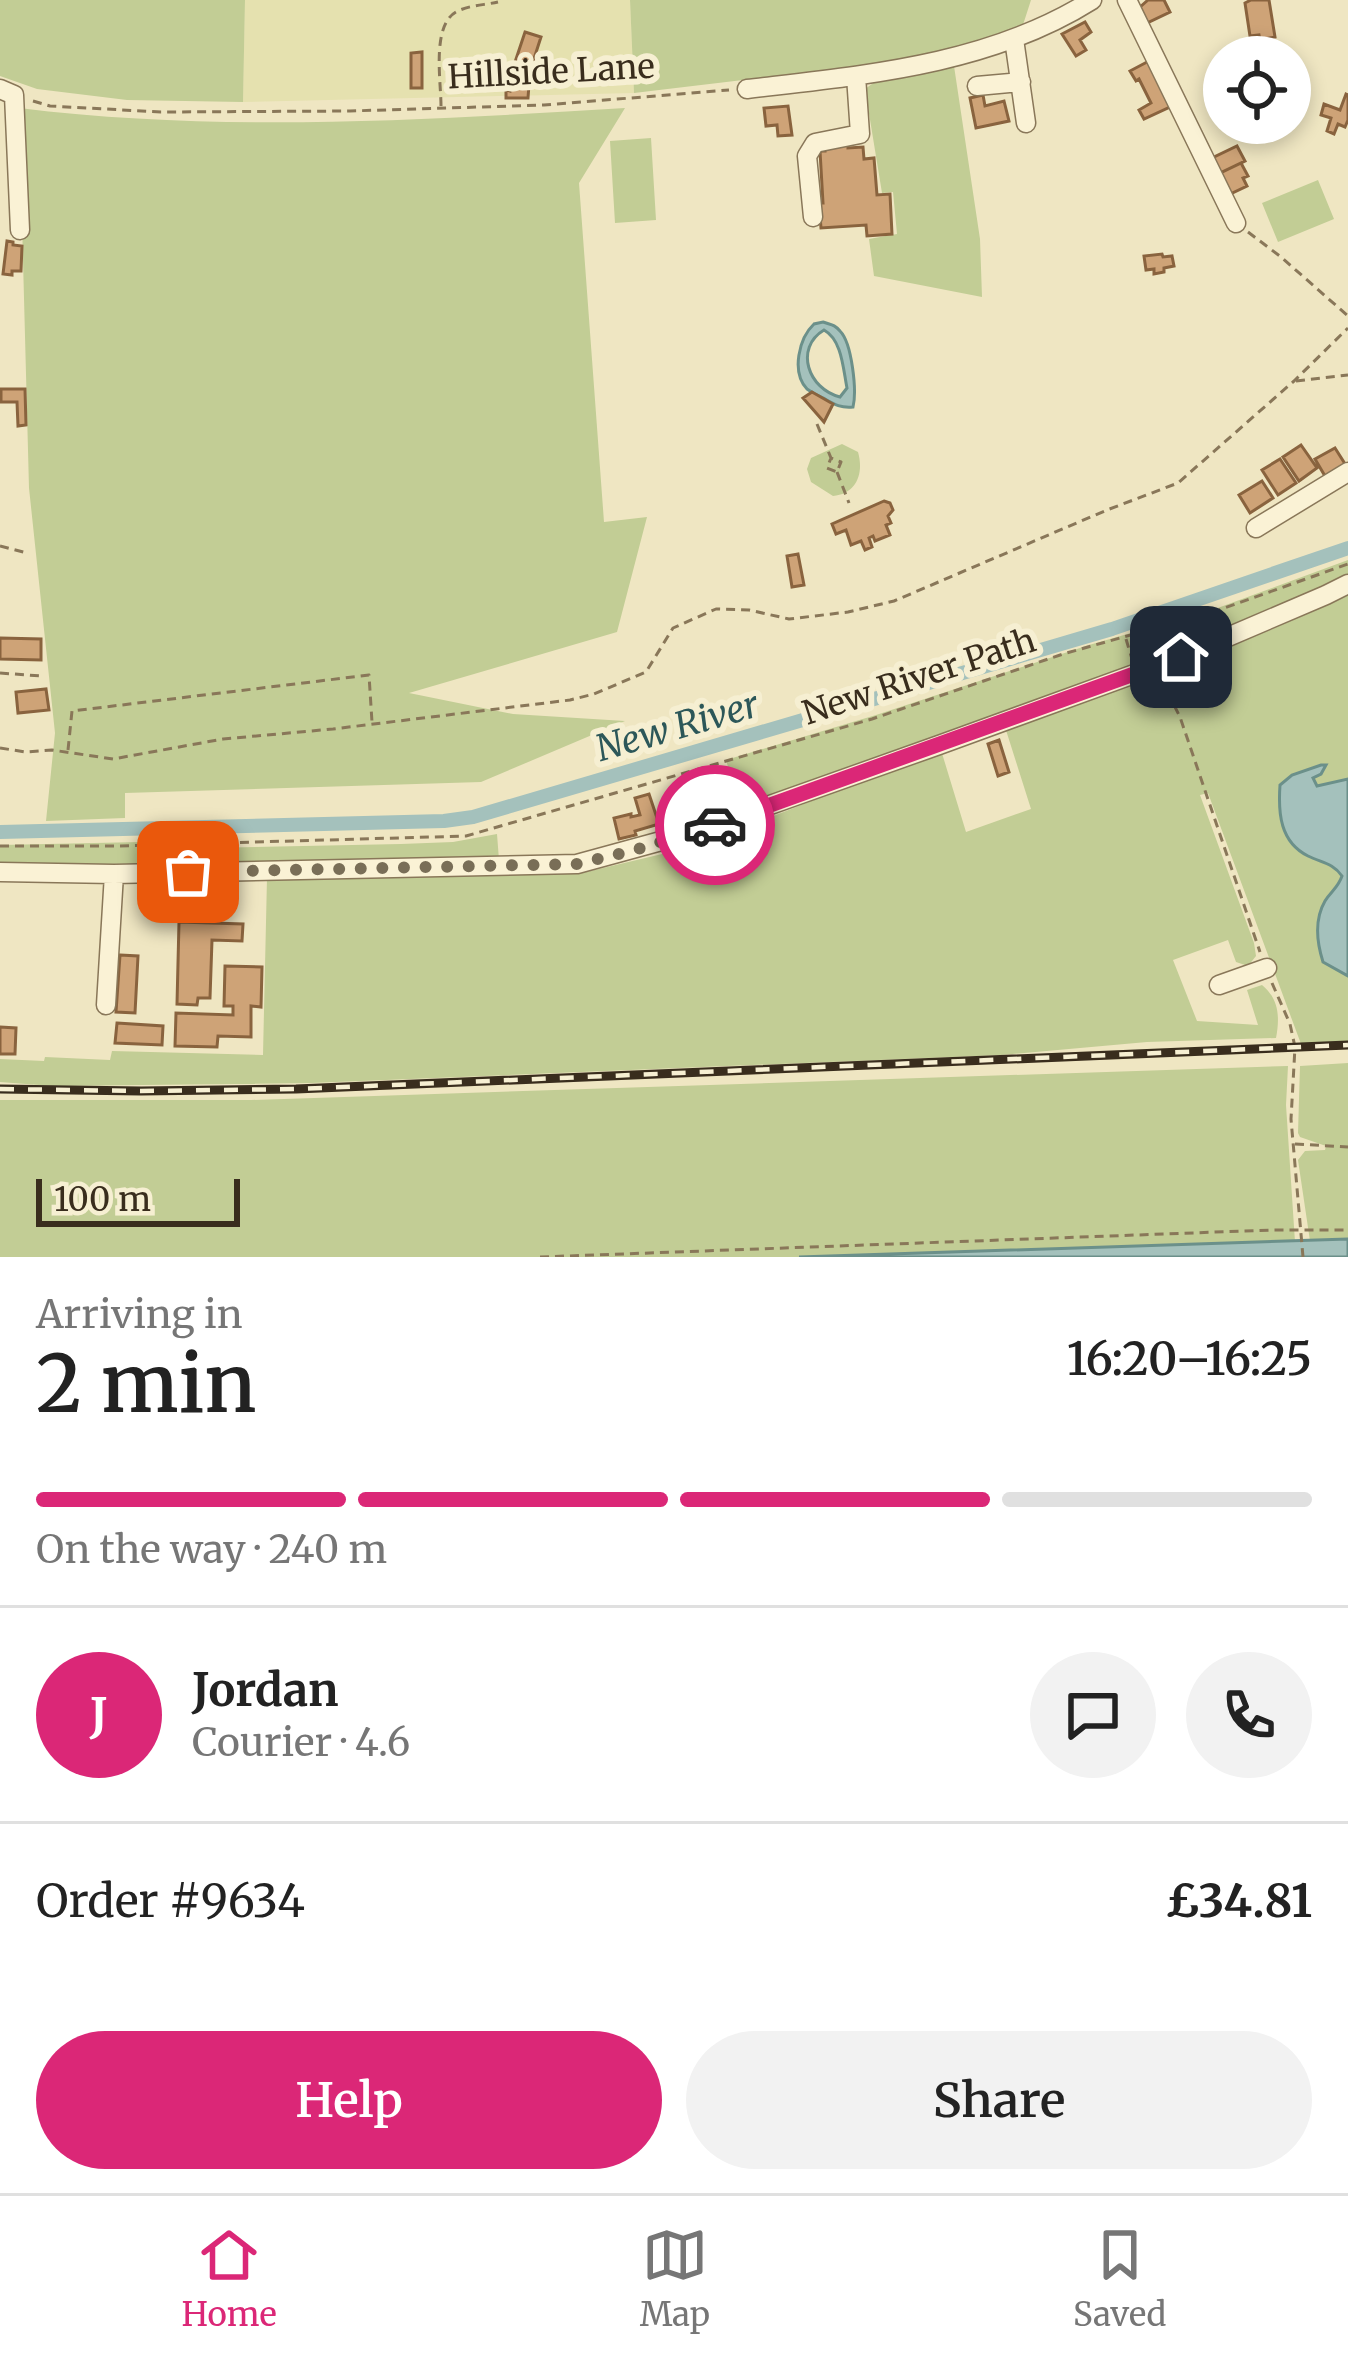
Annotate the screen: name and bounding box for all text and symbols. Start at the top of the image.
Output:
map controls [1203,36,1311,144]
button: locate [1203,36,1311,144]
street label: Hillside Lane [446,46,656,97]
pin [1130,606,1232,708]
street label: New River Path [797,619,1041,733]
icon: home [1148,624,1214,690]
water label: New River [591,681,765,771]
courier [655,765,775,885]
icon: car [682,792,748,858]
pin [137,821,239,923]
icon: bag [155,839,221,905]
scale bar [36,1173,240,1226]
text: 100 m [54,1179,151,1220]
text: Arriving in [36,1290,243,1339]
text: 16:20–16:25 [1067,1331,1312,1387]
text: 2 min [36,1335,256,1433]
text: On the way · 240 m [36,1525,387,1574]
button: chat [1030,1652,1156,1778]
button: phone [1186,1652,1312,1778]
text: Jordan [192,1662,339,1718]
text: J [90,1687,108,1743]
text: Courier · 4.6 [192,1718,410,1767]
text: Order #9634 [36,1873,305,1929]
text: £34.81 [1165,1873,1312,1929]
button: Help [36,2031,662,2169]
button: Share [686,2031,1312,2169]
tab: Home [182,2222,277,2335]
tab: Map [640,2222,710,2335]
tab: Saved [1073,2222,1167,2335]

